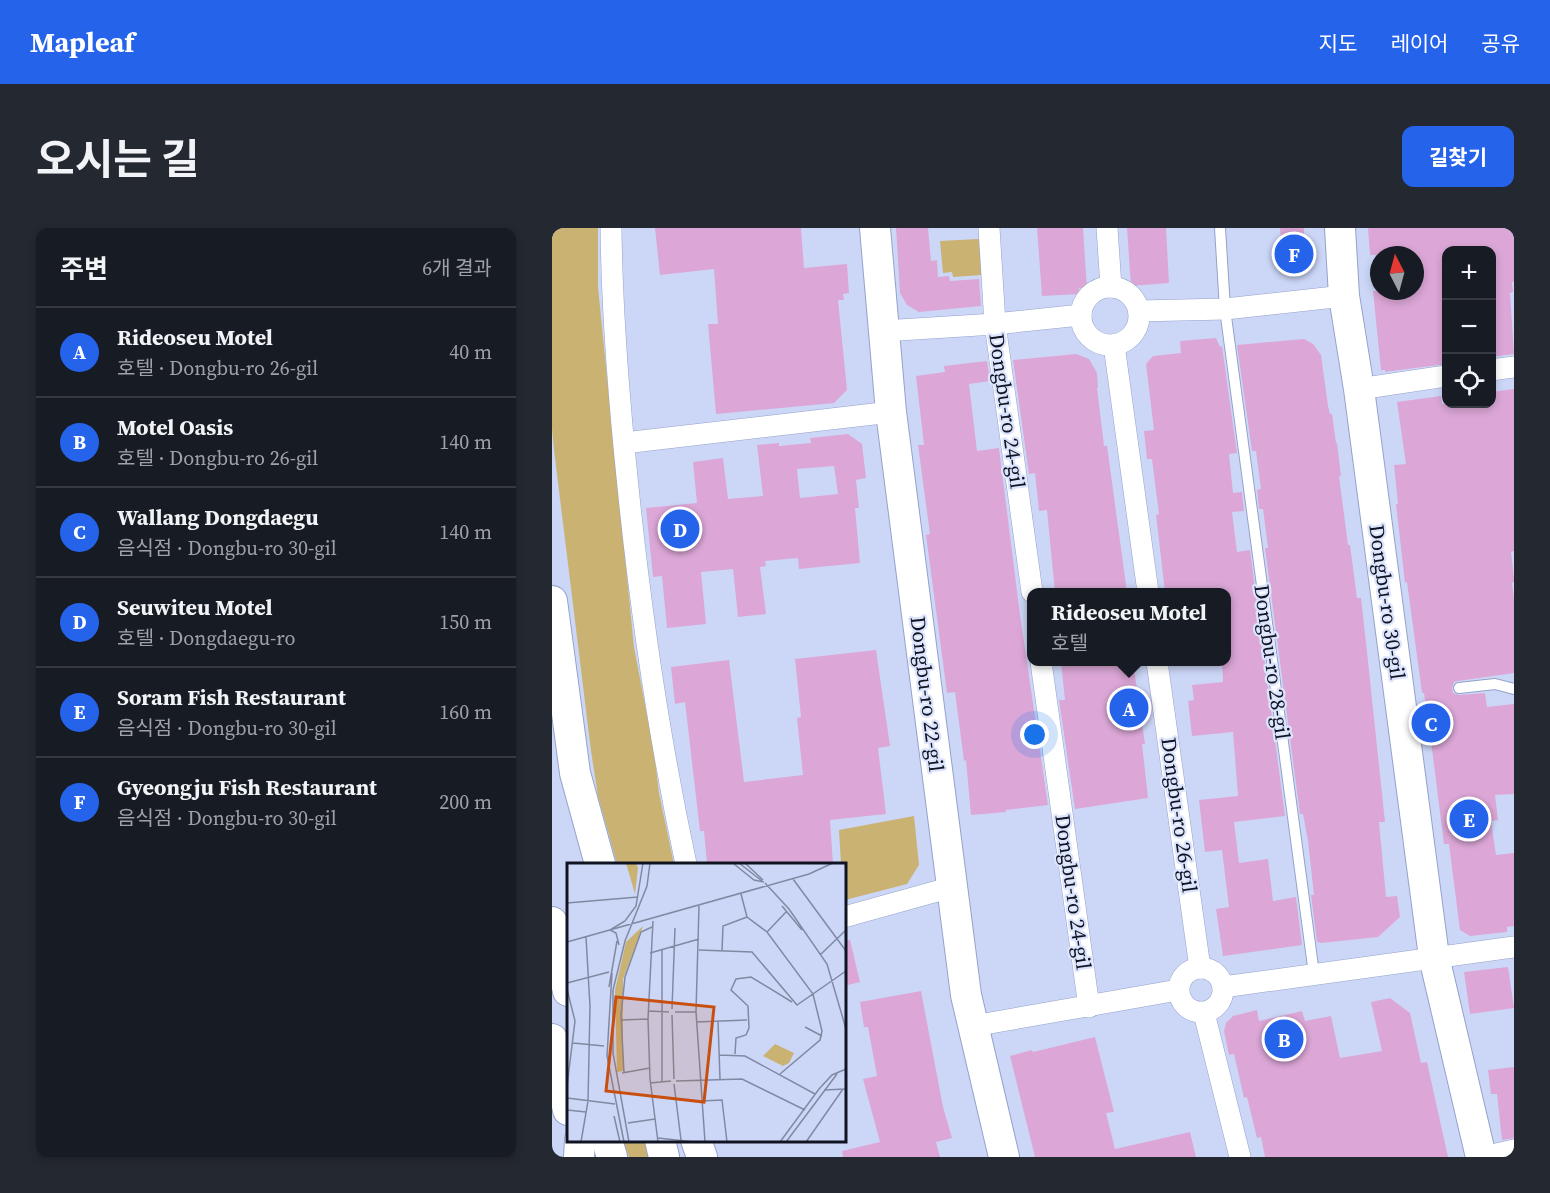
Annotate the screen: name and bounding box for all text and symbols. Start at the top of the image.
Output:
text: Mapleaf [30,23,134,61]
text: 지도 [1319,29,1357,58]
text: 레이어 [1390,29,1448,58]
text: 공유 [1481,29,1520,58]
button: 길찾기 [1402,126,1514,187]
text: 오시는 길 [36,130,200,188]
pin: F [1274,231,1314,276]
north arrow [1370,246,1424,300]
map controls [1442,246,1496,408]
button: + [1442,246,1496,300]
text: 주변 [60,251,108,287]
text: 6개 결과 [422,254,492,282]
button: − [1442,300,1496,354]
text: Rideoseu Motel [117,322,273,352]
street label: Dongbu-ro 24-gil [982,331,1033,490]
text: A [73,338,86,366]
text: 40 m [449,338,492,366]
text: 호텔 · Dongbu-ro 26-gil [117,354,318,382]
button: locate [1442,354,1496,408]
text: Motel Oasis [117,412,233,442]
text: B [73,428,86,456]
text: 140 m [439,428,492,456]
text: 호텔 · Dongbu-ro 26-gil [117,444,318,472]
text: Wallang Dongdaegu [117,502,319,532]
pin: D [660,506,700,552]
text: C [73,518,86,546]
text: 140 m [439,518,492,546]
street label: Dongbu-ro 30-gil [1362,522,1413,681]
text: 음식점 · Dongbu-ro 30-gil [117,534,337,562]
street label: Dongbu-ro 28-gil [1247,582,1298,741]
popup [1027,588,1231,666]
text: Seuwiteu Motel [117,592,273,622]
text: Rideoseu Motel [1051,597,1207,627]
text: D [72,608,87,636]
text: 150 m [439,608,492,636]
street label: Dongbu-ro 22-gil [904,614,951,773]
text: 호텔 · Dongdaegu-ro [117,624,296,652]
text: 호텔 [1051,629,1088,657]
text: Soram Fish Restaurant [117,682,346,712]
pin: A [1110,686,1148,730]
text: E [74,698,85,726]
text: 160 m [439,698,492,726]
pin: C [1412,700,1450,746]
text: 음식점 · Dongbu-ro 30-gil [117,714,337,742]
your location [1020,720,1049,749]
street label: Dongbu-ro 26-gil [1154,735,1205,894]
text: Gyeongju Fish Restaurant [117,772,377,802]
text: F [74,788,85,816]
text: 200 m [439,788,492,816]
pin: E [1450,796,1488,842]
text: 음식점 · Dongbu-ro 30-gil [117,804,337,832]
street label: Dongbu-ro 24-gil [1048,812,1099,971]
inset map [567,863,846,1142]
pin: B [1264,1016,1304,1062]

